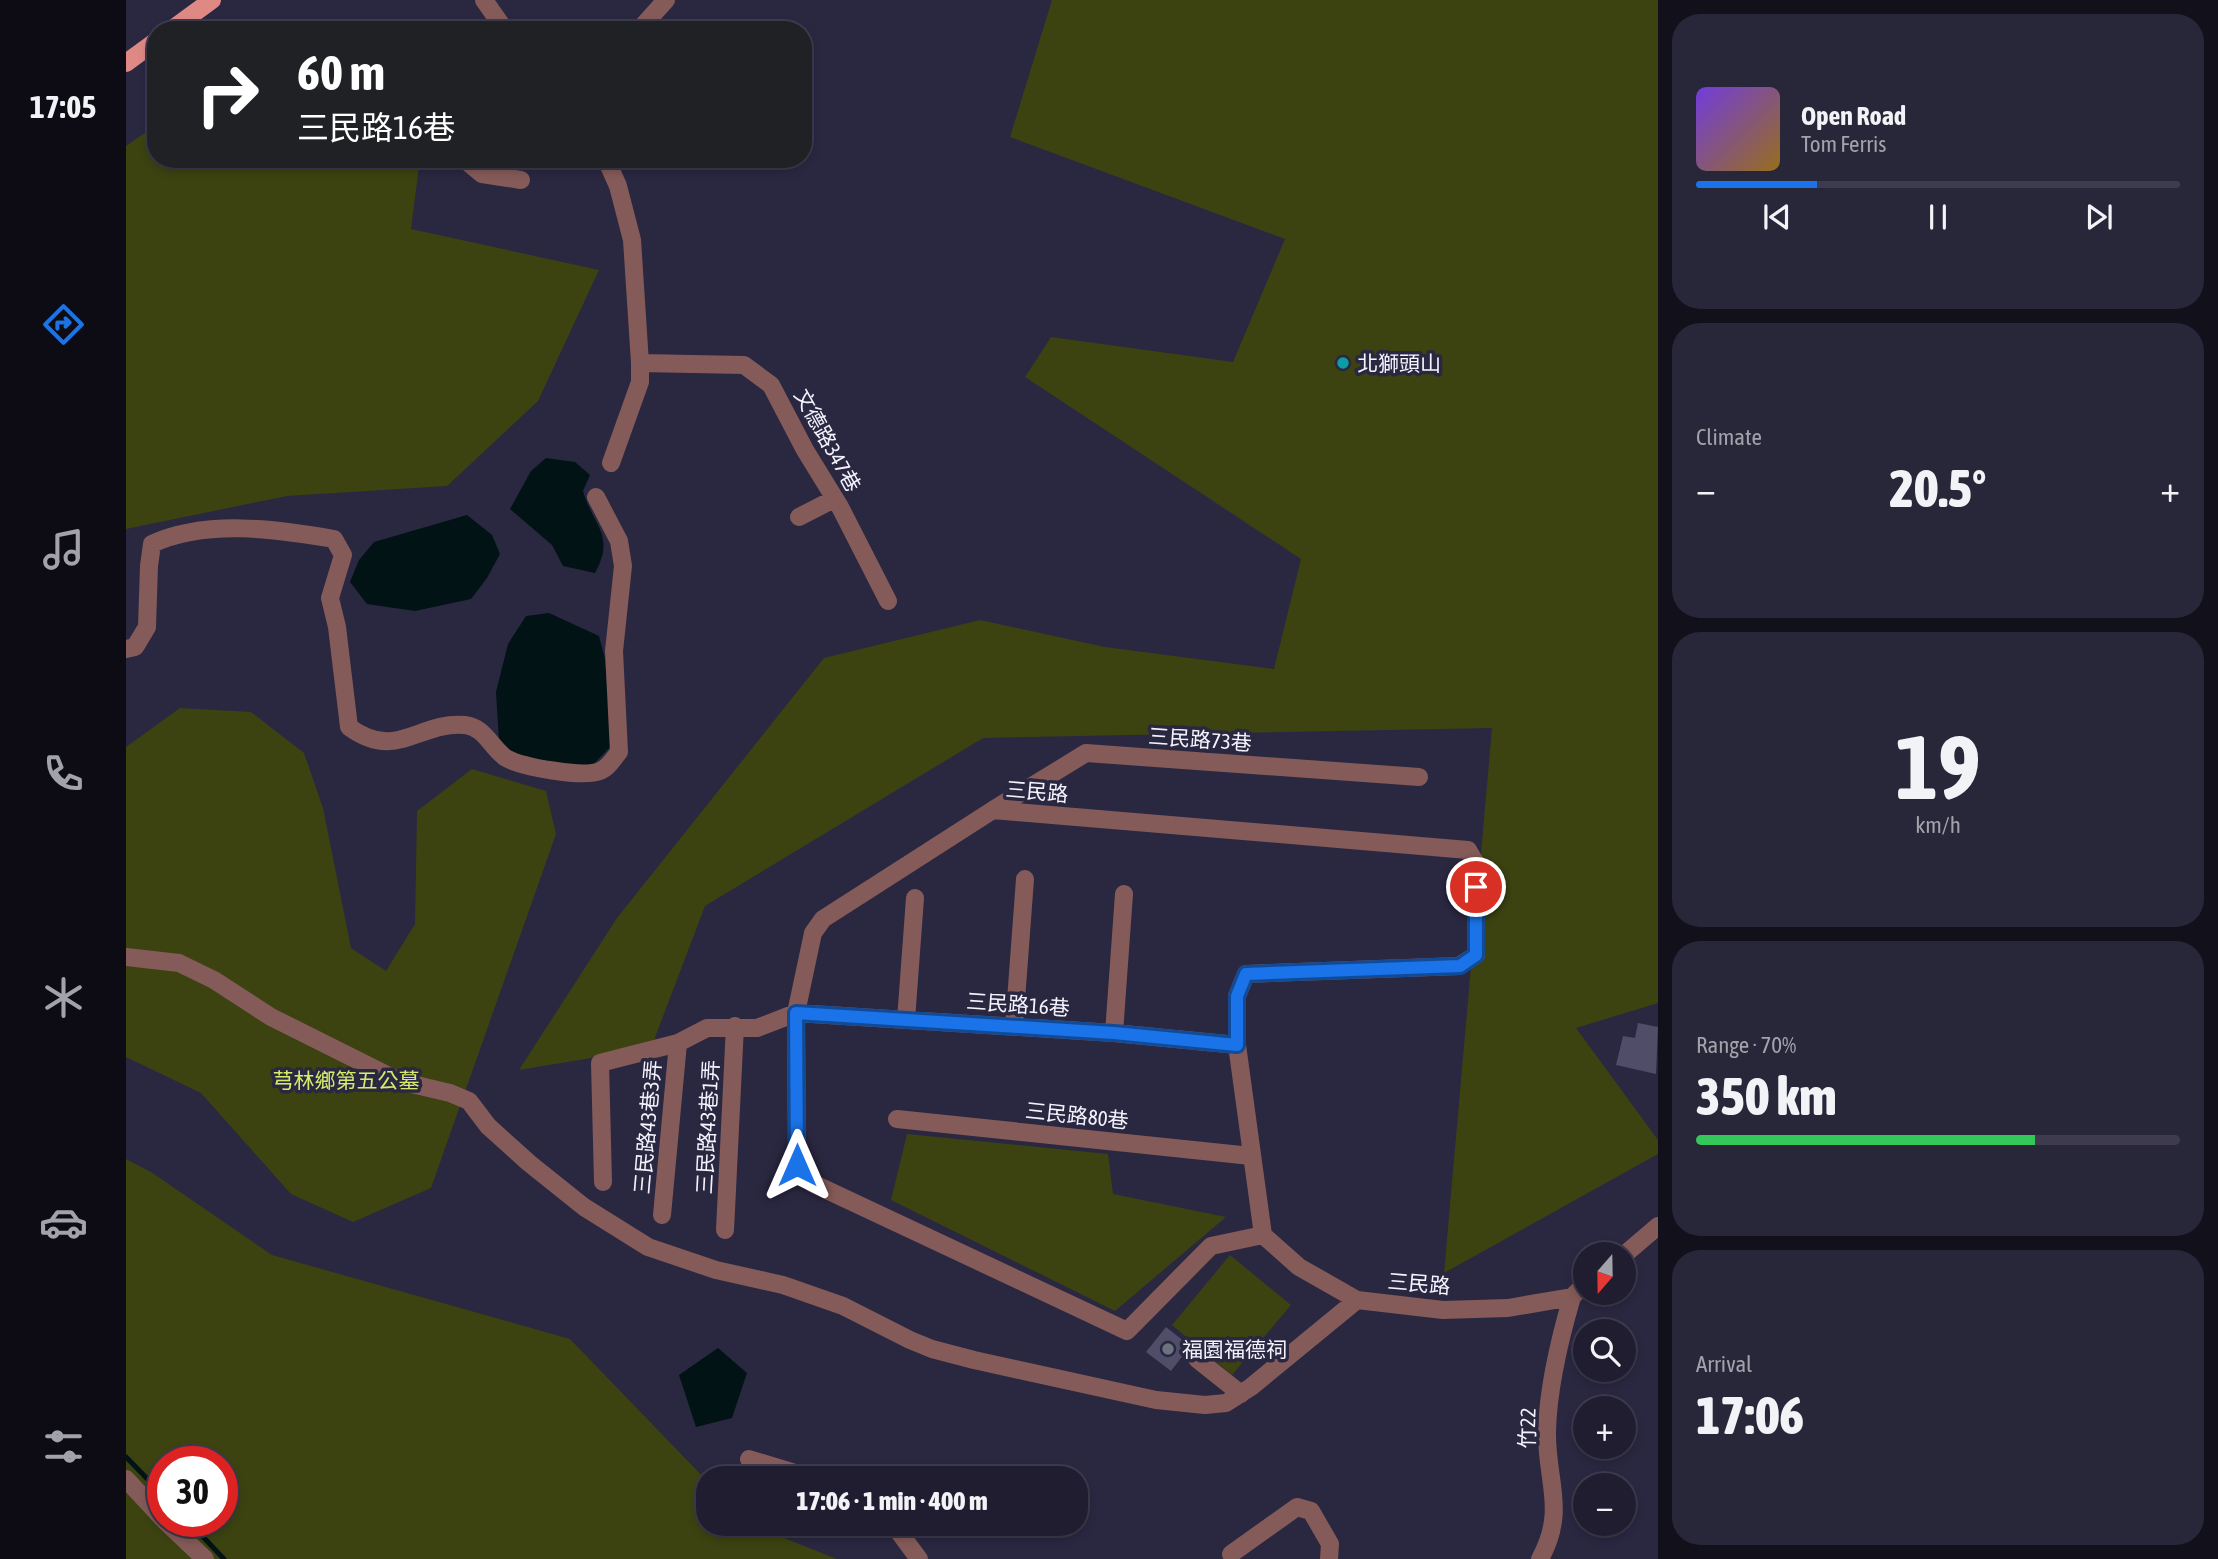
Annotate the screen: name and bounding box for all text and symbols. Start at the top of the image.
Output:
text: 60 m [297,44,385,100]
icon: right [182,49,273,140]
text: 17:05 [30,88,96,125]
text: Open Road [1801,101,1906,131]
text: 三民路16巷 [297,109,455,146]
text: Tom Ferris [1801,131,1886,157]
icon: previous [1758,198,1796,236]
icon: pause [1919,198,1957,236]
icon: next [2080,198,2118,236]
icon: directions [39,300,88,349]
place label: 北獅頭山 [1357,351,1441,375]
marker: 北獅頭山 [1335,355,1351,371]
street label: 文德路347巷 [790,384,866,496]
text: Climate [1696,424,1762,450]
text: 20.5° [1890,458,1986,518]
text: − [1696,467,1716,510]
text: + [2160,467,2180,510]
icon: music [39,525,88,574]
text: 19 [1895,714,1981,818]
street label: 三民路73巷 [1147,723,1253,755]
icon: phone [39,749,88,798]
street label: 三民路 [1005,776,1069,806]
text: km/h [1915,812,1961,838]
pin [1446,857,1506,917]
icon: arrive [1457,868,1495,906]
icon: climate [39,973,88,1022]
street label: 三民路16巷 [965,988,1071,1020]
text: Range · 70% [1696,1032,1796,1058]
street label: 三民路43巷3弄 [629,1059,665,1195]
street label: 三民路43巷1弄 [691,1059,723,1195]
text: 350 km [1696,1066,1837,1126]
park label: 芎林鄉第五公墓 [273,1068,420,1092]
street label: 三民路80巷 [1024,1098,1130,1132]
position arrow [760,1128,834,1202]
icon: car [39,1198,88,1247]
north arrow [1573,1242,1636,1306]
map controls [1573,1242,1636,1536]
street label: 三民路 [1387,1268,1451,1298]
button: search [1573,1319,1636,1382]
place label: 福園福德祠 [1182,1337,1287,1361]
marker: 福園福德祠 [1160,1341,1176,1357]
text: Arrival [1696,1351,1752,1377]
text: 17:06 [1696,1385,1804,1445]
button: + [1573,1396,1636,1459]
street label: 竹22 [1514,1407,1540,1449]
icon: filters [39,1422,88,1471]
speed limit sign: 30 [147,1446,238,1537]
button: − [1573,1473,1636,1536]
text: 17:06 · 1 min · 400 m [796,1486,988,1516]

